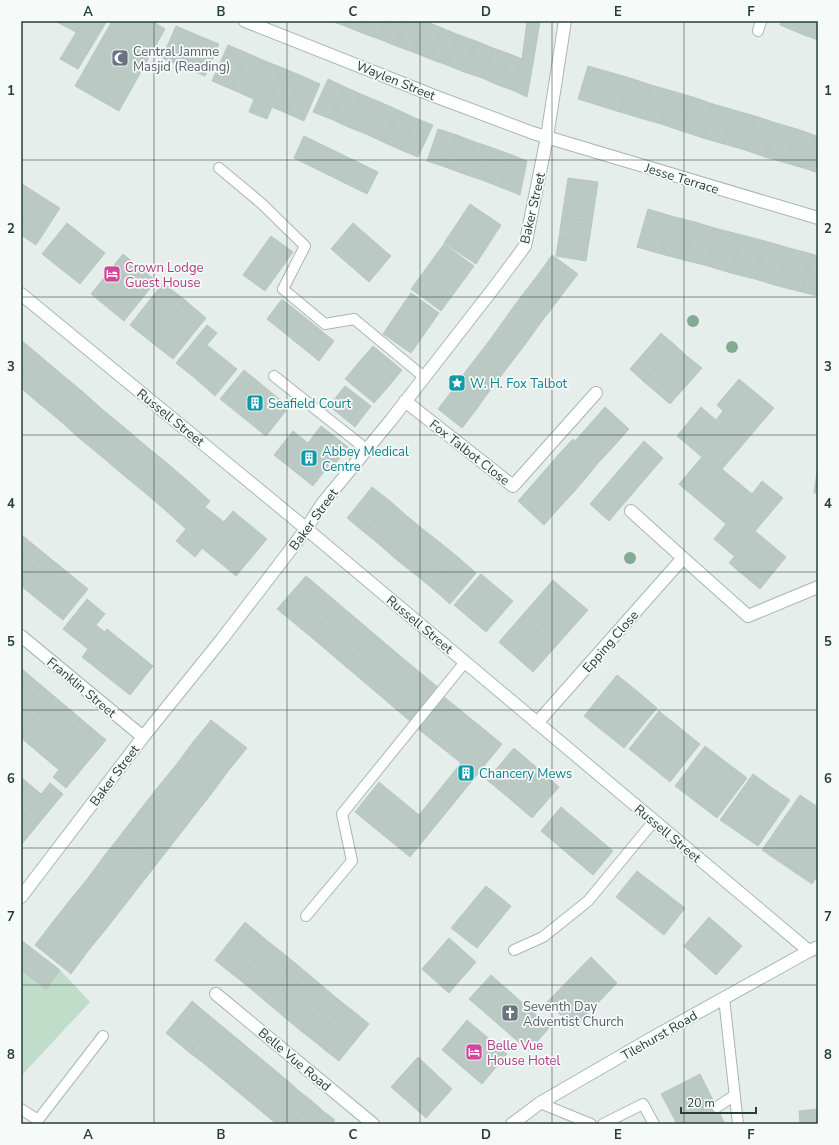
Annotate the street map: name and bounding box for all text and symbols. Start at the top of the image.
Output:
text: A [83,3,93,21]
text: B [217,3,226,21]
text: C [349,3,358,21]
text: D [481,3,491,21]
text: E [614,3,622,21]
text: F [747,3,755,21]
place label: Central Jamme Masjid (Reading) [133,43,230,76]
mosque icon: Central Jamme Masjid (Reading) [110,48,130,68]
street label: Waylen Street [353,57,438,105]
text: 1 [7,82,15,100]
text: 1 [824,82,832,100]
street label: Jesse Terrace [642,159,721,199]
street label: Baker Street [516,170,550,246]
text: 2 [7,220,15,238]
text: 2 [824,220,832,238]
place label: Crown Lodge Guest House [125,259,204,292]
hotel icon: Crown Lodge Guest House [102,264,122,284]
text: 3 [7,358,15,376]
text: 3 [824,358,832,376]
place icon: W. H. Fox Talbot [447,373,467,393]
place label: W. H. Fox Talbot [470,375,568,393]
street label: Russell Street [133,385,208,451]
building icon: Seafield Court [245,393,265,413]
place label: Seafield Court [268,395,351,413]
street label: Fox Talbot Close [426,416,513,490]
place label: Abbey Medical Centre [322,443,409,476]
building icon: Abbey Medical Centre [299,448,319,468]
street label: Baker Street [285,485,343,554]
text: 4 [7,495,15,513]
text: 4 [824,495,832,513]
street label: Russell Street [382,592,457,658]
street label: Epping Close [579,607,643,677]
text: 5 [7,633,15,651]
text: 5 [824,633,832,651]
street label: Franklin Street [43,653,120,722]
street label: Baker Street [86,741,144,810]
building icon: Chancery Mews [456,763,476,783]
place label: Chancery Mews [479,765,572,783]
text: 6 [7,770,15,788]
text: 6 [824,770,832,788]
street label: Russell Street [630,801,705,867]
text: 7 [7,908,15,926]
text: 7 [824,908,832,926]
place label: Seventh Day Adventist Church [523,998,624,1031]
church icon: Seventh Day Adventist Church [500,1003,520,1023]
street label: Tilehurst Road [618,1007,701,1065]
street label: Belle Vue Road [254,1024,335,1095]
place label: Belle Vue House Hotel [487,1037,560,1070]
hotel icon: Belle Vue House Hotel [464,1042,484,1062]
text: 8 [7,1046,15,1064]
text: 8 [824,1046,832,1064]
scale bar [681,1089,756,1115]
text: 20 m [687,1095,715,1111]
text: A [83,1126,93,1144]
text: B [217,1126,226,1144]
text: C [349,1126,358,1144]
text: D [481,1126,491,1144]
text: E [614,1126,622,1144]
text: F [747,1126,755,1144]

